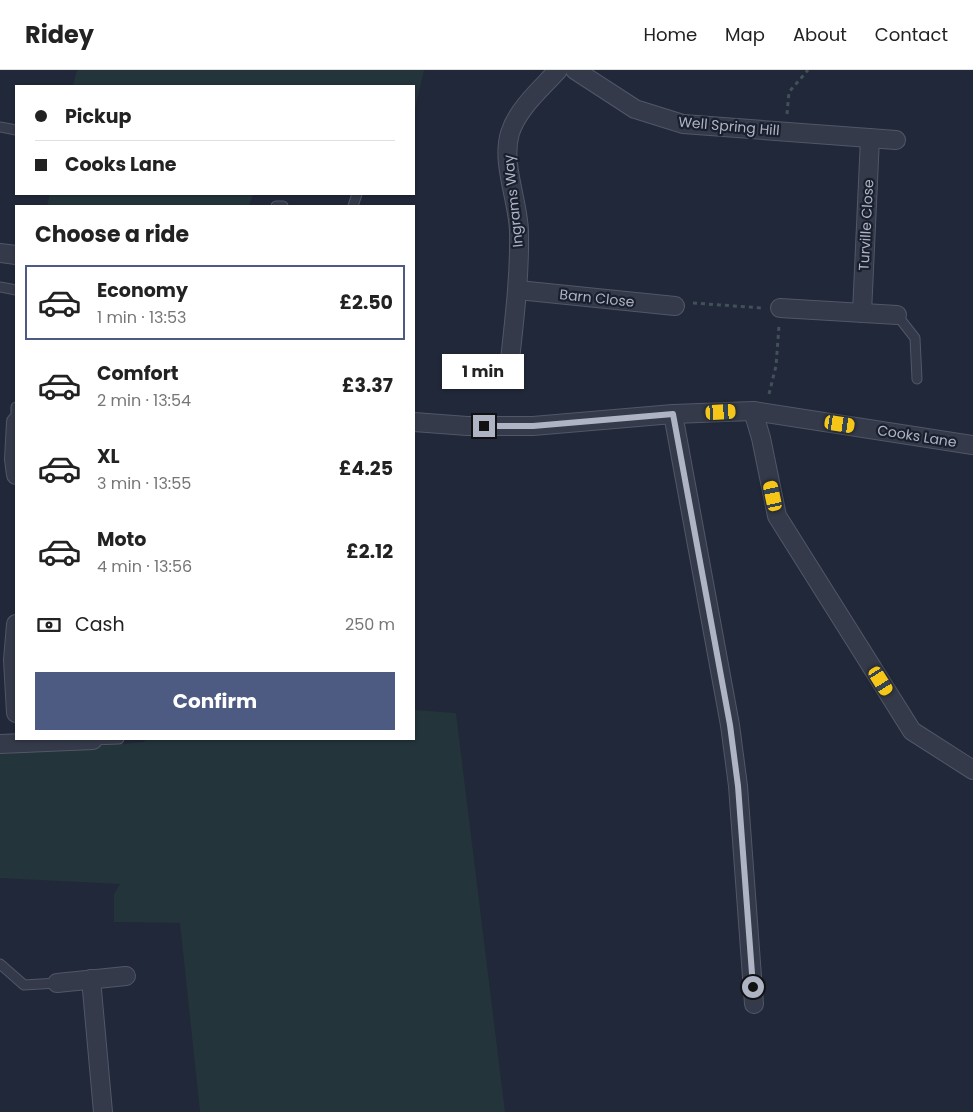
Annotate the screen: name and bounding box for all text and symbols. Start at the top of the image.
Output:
text: Ridey [25,18,94,51]
text: Home [643,22,697,47]
text: Map [725,22,765,47]
text: About [793,22,847,47]
text: Contact [875,22,948,47]
text: Pickup [65,103,131,130]
street label: Well Spring Hill [678,112,780,140]
text: Cooks Lane [65,151,177,178]
street label: Ingrams Way [498,154,528,248]
street label: Turville Close [854,178,878,271]
text: Choose a ride [35,219,189,250]
text: Economy [97,277,188,304]
icon: car [37,280,82,325]
street label: Barn Close [559,284,636,312]
text: £2.50 [339,289,393,316]
text: 1 min · 13:53 [97,306,186,329]
callout: 1 min [443,354,525,388]
text: Comfort [97,360,179,387]
text: 1 min [462,360,504,383]
icon: car [37,363,82,408]
text: £3.37 [342,372,393,399]
text: 2 min · 13:54 [97,389,191,412]
car [705,404,736,420]
car [824,414,855,434]
route end [473,415,495,437]
street label: Cooks Lane [876,420,958,452]
text: XL [97,443,120,470]
icon: car [37,446,82,491]
text: £4.25 [339,455,393,482]
text: 3 min · 13:55 [97,472,191,495]
car [762,480,783,512]
text: Moto [97,526,146,553]
icon: car [37,529,82,574]
text: £2.12 [346,538,393,565]
text: 4 min · 13:56 [97,555,192,578]
icon: cash [35,611,63,639]
text: Cash [75,611,125,638]
text: 250 m [345,613,395,636]
car [866,664,895,698]
button: Confirm [35,672,395,730]
route start [742,976,764,998]

